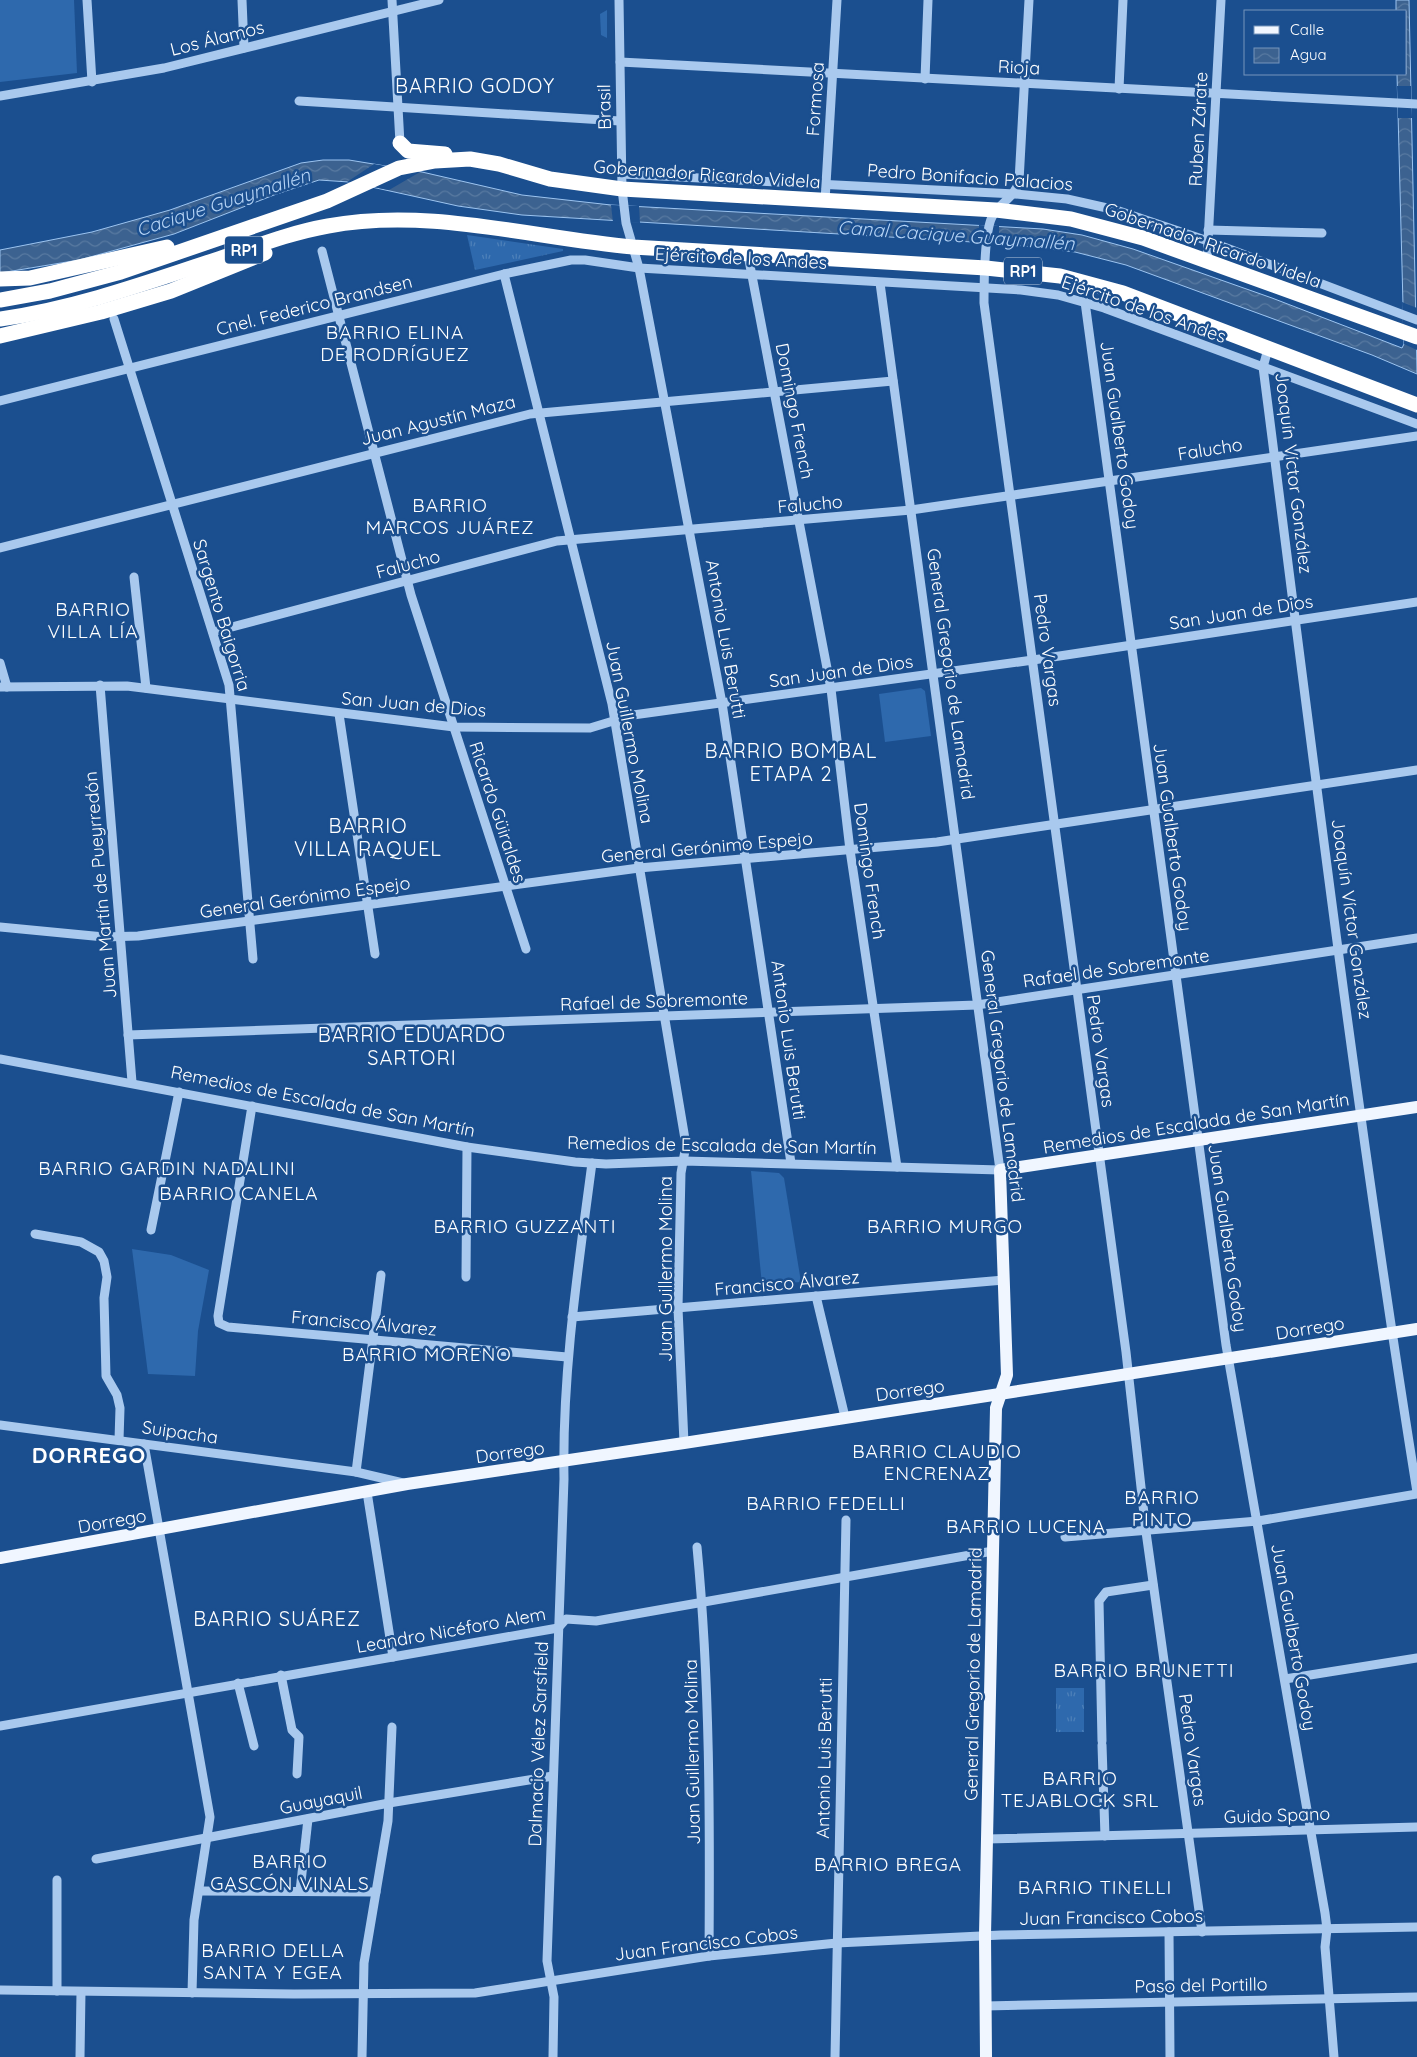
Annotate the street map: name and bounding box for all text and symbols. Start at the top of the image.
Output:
legend [1244,10,1407,75]
street label: Los Álamos [168,15,266,61]
text: Calle [1290,20,1324,39]
text: Agua [1290,45,1327,64]
street label: Rioja [997,54,1041,80]
street label: Formosa [801,61,829,137]
street label: Ruben Zárate [1184,71,1212,187]
district label: BARRIO GODOY [395,73,555,98]
street label: Brasil [592,84,616,130]
street label: Gobernador Ricardo Videla [593,155,821,193]
street label: Pedro Bonifacio Palacios [866,158,1074,196]
water label: Cacique Guaymallén [133,162,314,241]
street label: Gobernador Ricardo Videla [1102,197,1324,293]
water label: Canal Cacique Guaymallén [837,215,1076,255]
road number: RP1 [225,236,263,264]
street label: Ejército de los Andes [654,242,828,274]
road number: RP1 [1004,258,1042,284]
street label: Cnel. Federico Brandsen [214,269,414,341]
street label: Ejército de los Andes [1059,270,1229,348]
district label: BARRIO ELINA DE RODRÍGUEZ [320,320,470,366]
street label: Juan Gualberto Godoy [1095,339,1145,531]
street label: Domingo French [771,341,819,481]
street label: Joaquín Víctor González [1270,371,1318,575]
street label: Juan Agustín Maza [358,390,518,450]
street label: Falucho [1176,433,1244,465]
street label: Falucho [776,490,844,518]
district label: BARRIO MARCOS JUÁREZ [366,493,534,539]
street label: Sargento Baigorria [188,536,256,694]
street label: Falucho [373,544,443,584]
street label: General Gregorio de Lamadrid [922,547,980,801]
street label: Antonio Luis Berutti [701,558,751,720]
street label: San Juan de Dios [1167,589,1315,635]
street label: Pedro Vargas [1029,592,1067,708]
district label: BARRIO VILLA LÍA [47,597,139,643]
street label: Juan Guillermo Molina [601,639,659,825]
street label: San Juan de Dios [767,650,915,692]
street label: San Juan de Dios [341,686,487,722]
district label: BARRIO BOMBAL ETAPA 2 [704,738,878,786]
street label: Ricardo Güiraldes [464,739,532,885]
street label: Juan Gualberto Godoy [1148,741,1198,933]
street label: Juan Martín de Pueyrredón [79,771,121,999]
street label: Domingo French [849,801,891,941]
district label: BARRIO VILLA RAQUEL [294,813,442,861]
street label: Joaquín Víctor González [1327,817,1377,1021]
street label: General Gerónimo Espejo [600,826,814,868]
street label: General Gerónimo Espejo [198,871,412,923]
street label: Rafael de Sobremonte [1021,944,1211,992]
street label: General Gregorio de Lamadrid [976,949,1030,1203]
street label: Antonio Luis Berutti [766,959,812,1121]
street label: Rafael de Sobremonte [560,986,748,1016]
street label: Pedro Vargas [1082,993,1120,1109]
district label: BARRIO EDUARDO SARTORI [318,1022,506,1070]
street label: Remedios de Escalada de San Martín [169,1060,477,1142]
street label: Remedios de Escalada de San Martín [1041,1087,1351,1159]
street label: Remedios de Escalada de San Martín [567,1131,877,1159]
street label: Juan Gualberto Godoy [1203,1142,1253,1334]
district label: BARRIO GARDIN NADALINI [38,1156,296,1180]
street label: Juan Guillermo Molina [654,1176,677,1362]
district label: BARRIO CANELA [159,1181,319,1205]
district label: BARRIO GUZZANTI [433,1214,617,1238]
district label: BARRIO MURGO [867,1214,1023,1238]
street label: Francisco Álvarez [713,1265,861,1301]
street label: Francisco Álvarez [290,1305,438,1341]
street label: Dorrego [1274,1311,1346,1345]
district label: BARRIO MORENO [342,1342,512,1366]
street label: Dorrego [874,1374,946,1406]
street label: Suipacha [141,1415,219,1449]
street label: Dorrego [474,1436,546,1468]
district label: BARRIO CLAUDIO ENCRENAZ [852,1439,1022,1485]
district label: DORREGO [32,1441,146,1469]
district label: BARRIO PINTO [1124,1485,1200,1531]
district label: BARRIO FEDELLI [746,1491,906,1515]
street label: Dorrego [76,1504,148,1538]
district label: BARRIO LUCENA [946,1514,1106,1538]
street label: Juan Gualberto Godoy [1266,1542,1322,1732]
street label: General Gregorio de Lamadrid [959,1547,987,1801]
street label: Leandro Nicéforo Alem [354,1602,548,1658]
district label: BARRIO SUÁREZ [193,1606,361,1631]
street label: Dalmacio Vélez Sarsfield [523,1641,553,1847]
district label: BARRIO BRUNETTI [1053,1658,1235,1682]
street label: Juan Guillermo Molina [679,1659,705,1845]
street label: Antonio Luis Berutti [811,1677,837,1839]
street label: Pedro Vargas [1174,1692,1212,1808]
district label: BARRIO TEJABLOCK SRL [1001,1766,1159,1812]
street label: Guayaquil [278,1781,364,1819]
street label: Guido Spano [1223,1802,1331,1828]
district label: BARRIO GASCÓN VINALS [210,1849,370,1895]
district label: BARRIO BREGA [814,1852,962,1876]
district label: BARRIO TINELLI [1018,1875,1172,1899]
street label: Juan Francisco Cobos [1019,1904,1203,1930]
street label: Juan Francisco Cobos [613,1920,799,1966]
district label: BARRIO DELLA SANTA Y EGEA [201,1938,345,1984]
street label: Paso del Portillo [1134,1972,1268,1998]

